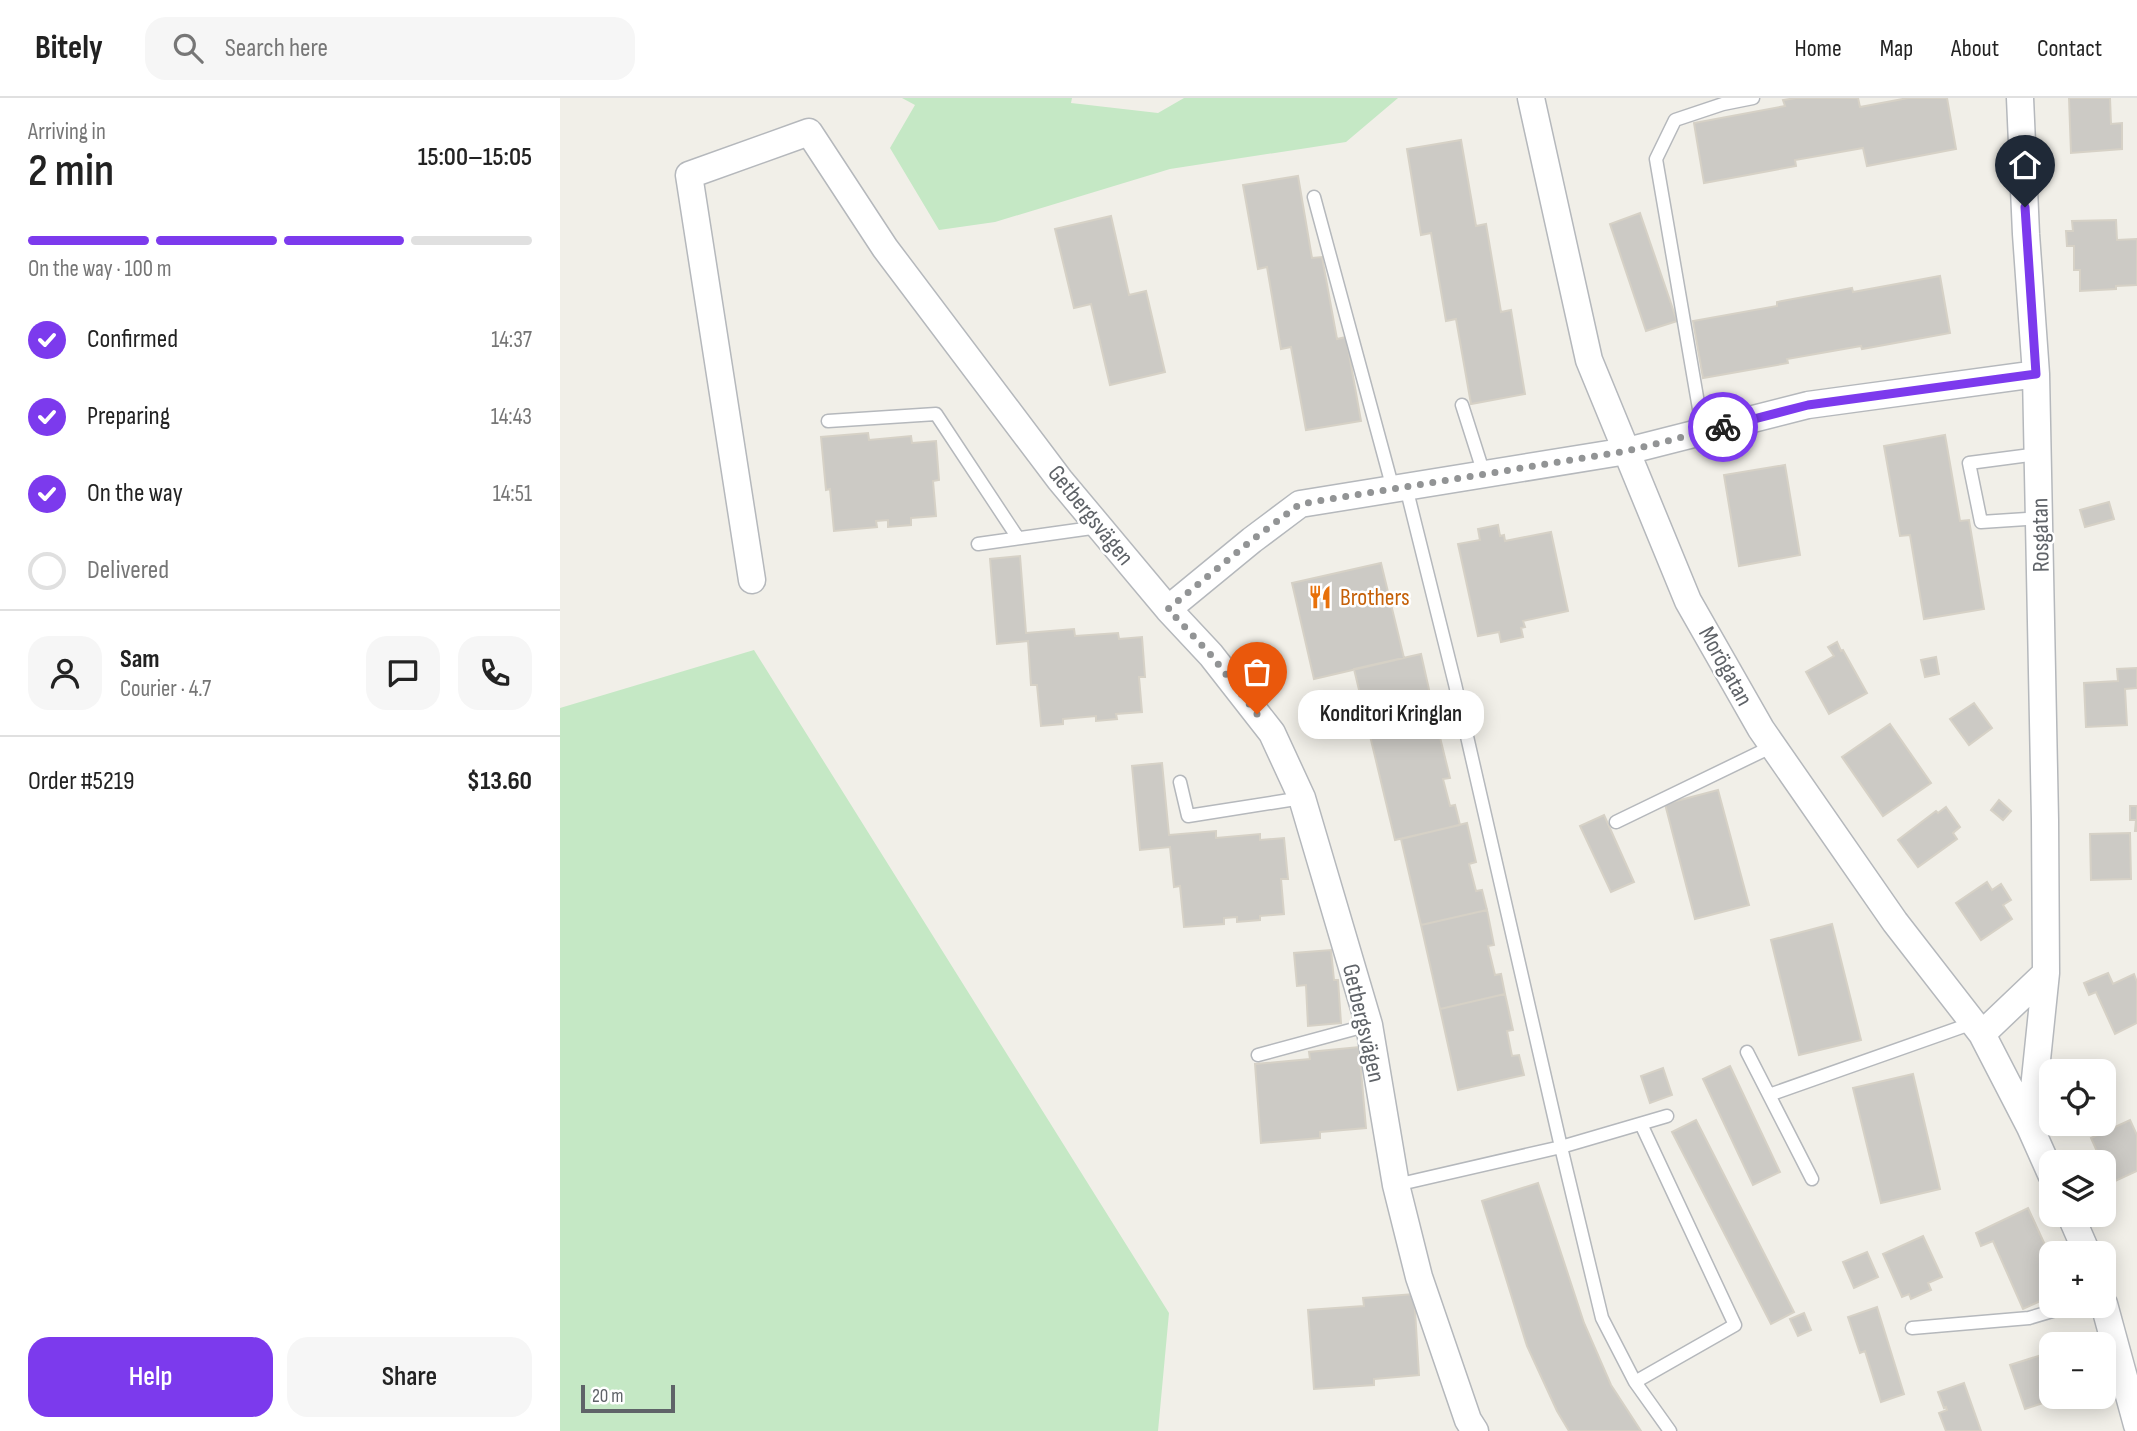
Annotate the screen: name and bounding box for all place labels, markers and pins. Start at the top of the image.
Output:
pin [1995,135,2055,207]
restaurant icon: Brothers [1306,583,1334,611]
place label: Brothers [1340,583,1410,612]
pin [1227,642,1287,714]
callout: Konditori Kringlan [1299,690,1484,738]

